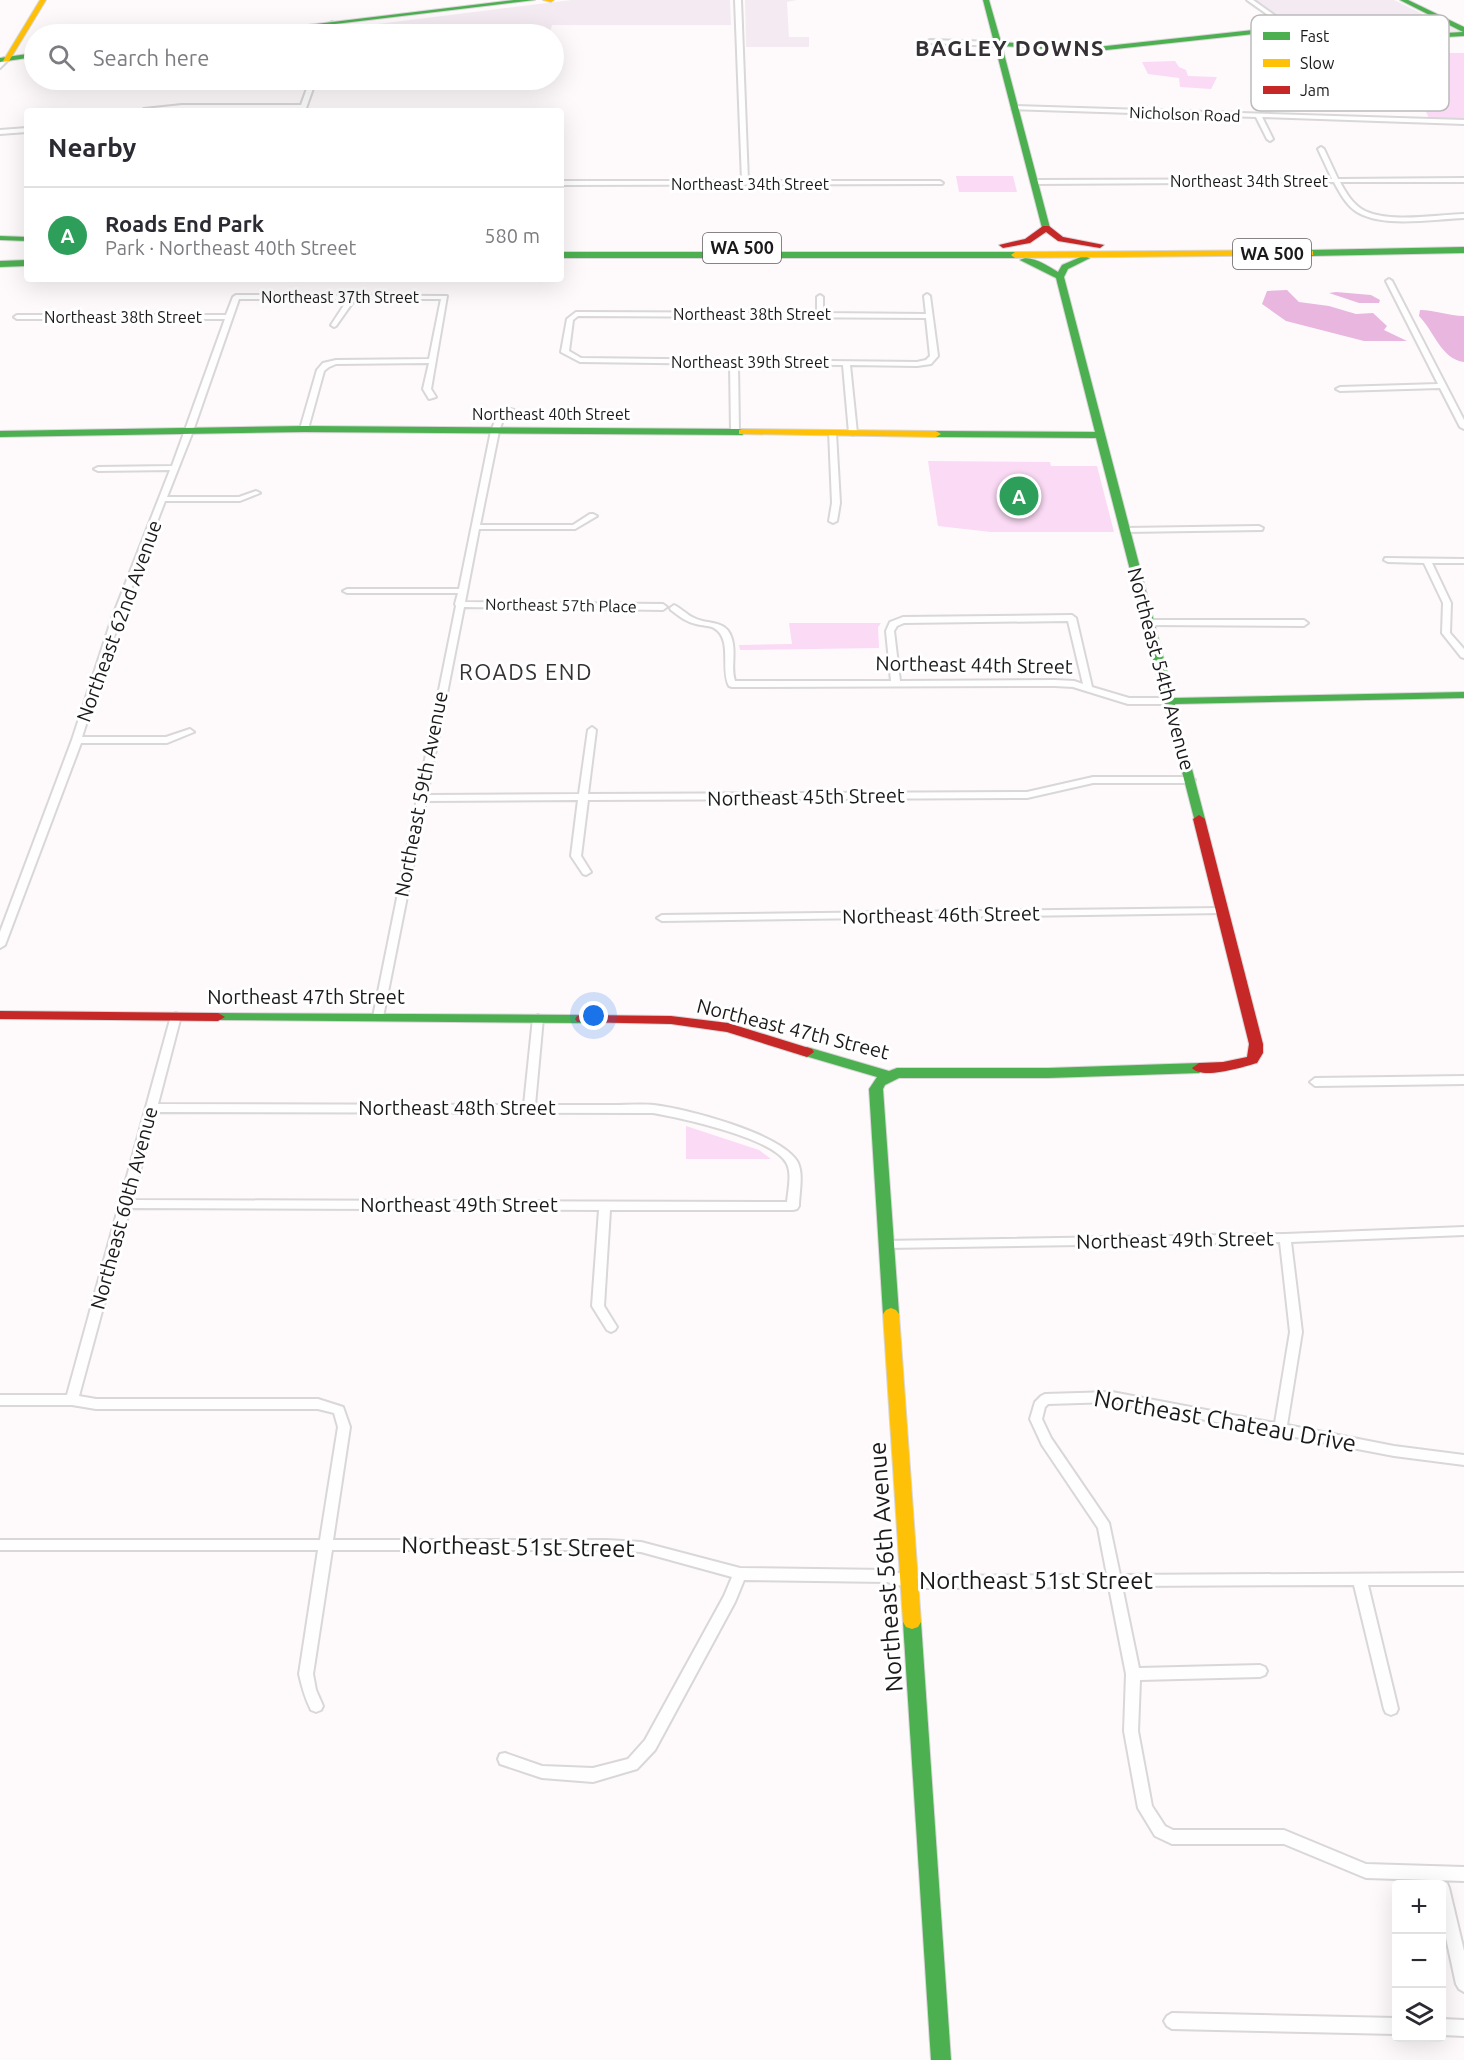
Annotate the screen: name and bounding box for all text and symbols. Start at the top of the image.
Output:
legend [1251,15,1449,111]
search box [24,24,564,90]
text: Fast [1300,27,1330,45]
district label: BAGLEY DOWNS [915,35,1105,60]
icon: search [45,41,78,74]
text: Search here [93,45,209,70]
text: Slow [1300,54,1335,72]
text: Jam [1300,81,1330,99]
street label: Nicholson Road [1129,103,1241,125]
text: Nearby [48,133,136,162]
street label: Northeast 34th Street [1170,172,1329,190]
street label: Northeast 34th Street [671,175,830,193]
text: Roads End Park [105,211,264,236]
text: A [60,224,75,247]
text: 580 m [484,224,540,247]
road number: WA 500 [703,233,781,263]
text: Park · Northeast 40th Street [105,236,356,259]
road number: WA 500 [1233,239,1311,269]
street label: Northeast 37th Street [261,288,420,306]
street label: Northeast 38th Street [673,305,832,323]
street label: Northeast 38th Street [44,308,203,326]
street label: Northeast 39th Street [671,353,830,371]
street label: Northeast 40th Street [472,405,631,423]
pin: A [1000,474,1038,518]
street label: Northeast 62nd Avenue [71,517,166,725]
street label: Northeast 54th Avenue [1123,565,1200,773]
street label: Northeast 57th Place [485,595,637,615]
street label: Northeast 44th Street [875,651,1073,678]
district label: ROADS END [459,659,593,684]
street label: Northeast 59th Avenue [389,689,452,899]
street label: Northeast 45th Street [707,783,905,810]
street label: Northeast 46th Street [842,901,1040,928]
street label: Northeast 47th Street [207,985,405,1008]
street label: Northeast 47th Street [694,993,892,1064]
your location [579,1001,608,1030]
street label: Northeast 48th Street [358,1096,556,1119]
street label: Northeast 60th Avenue [85,1104,162,1312]
street label: Northeast 49th Street [360,1193,558,1216]
street label: Northeast 49th Street [1076,1226,1274,1253]
street label: Northeast Chateau Drive [1092,1384,1358,1457]
street label: Northeast 56th Avenue [863,1441,908,1693]
street label: Northeast 51st Street [401,1531,636,1562]
street label: Northeast 51st Street [919,1567,1153,1594]
map controls [1392,1880,1446,2042]
button: + [1392,1880,1446,1934]
button: − [1392,1934,1446,1988]
button: layers [1392,1988,1446,2042]

